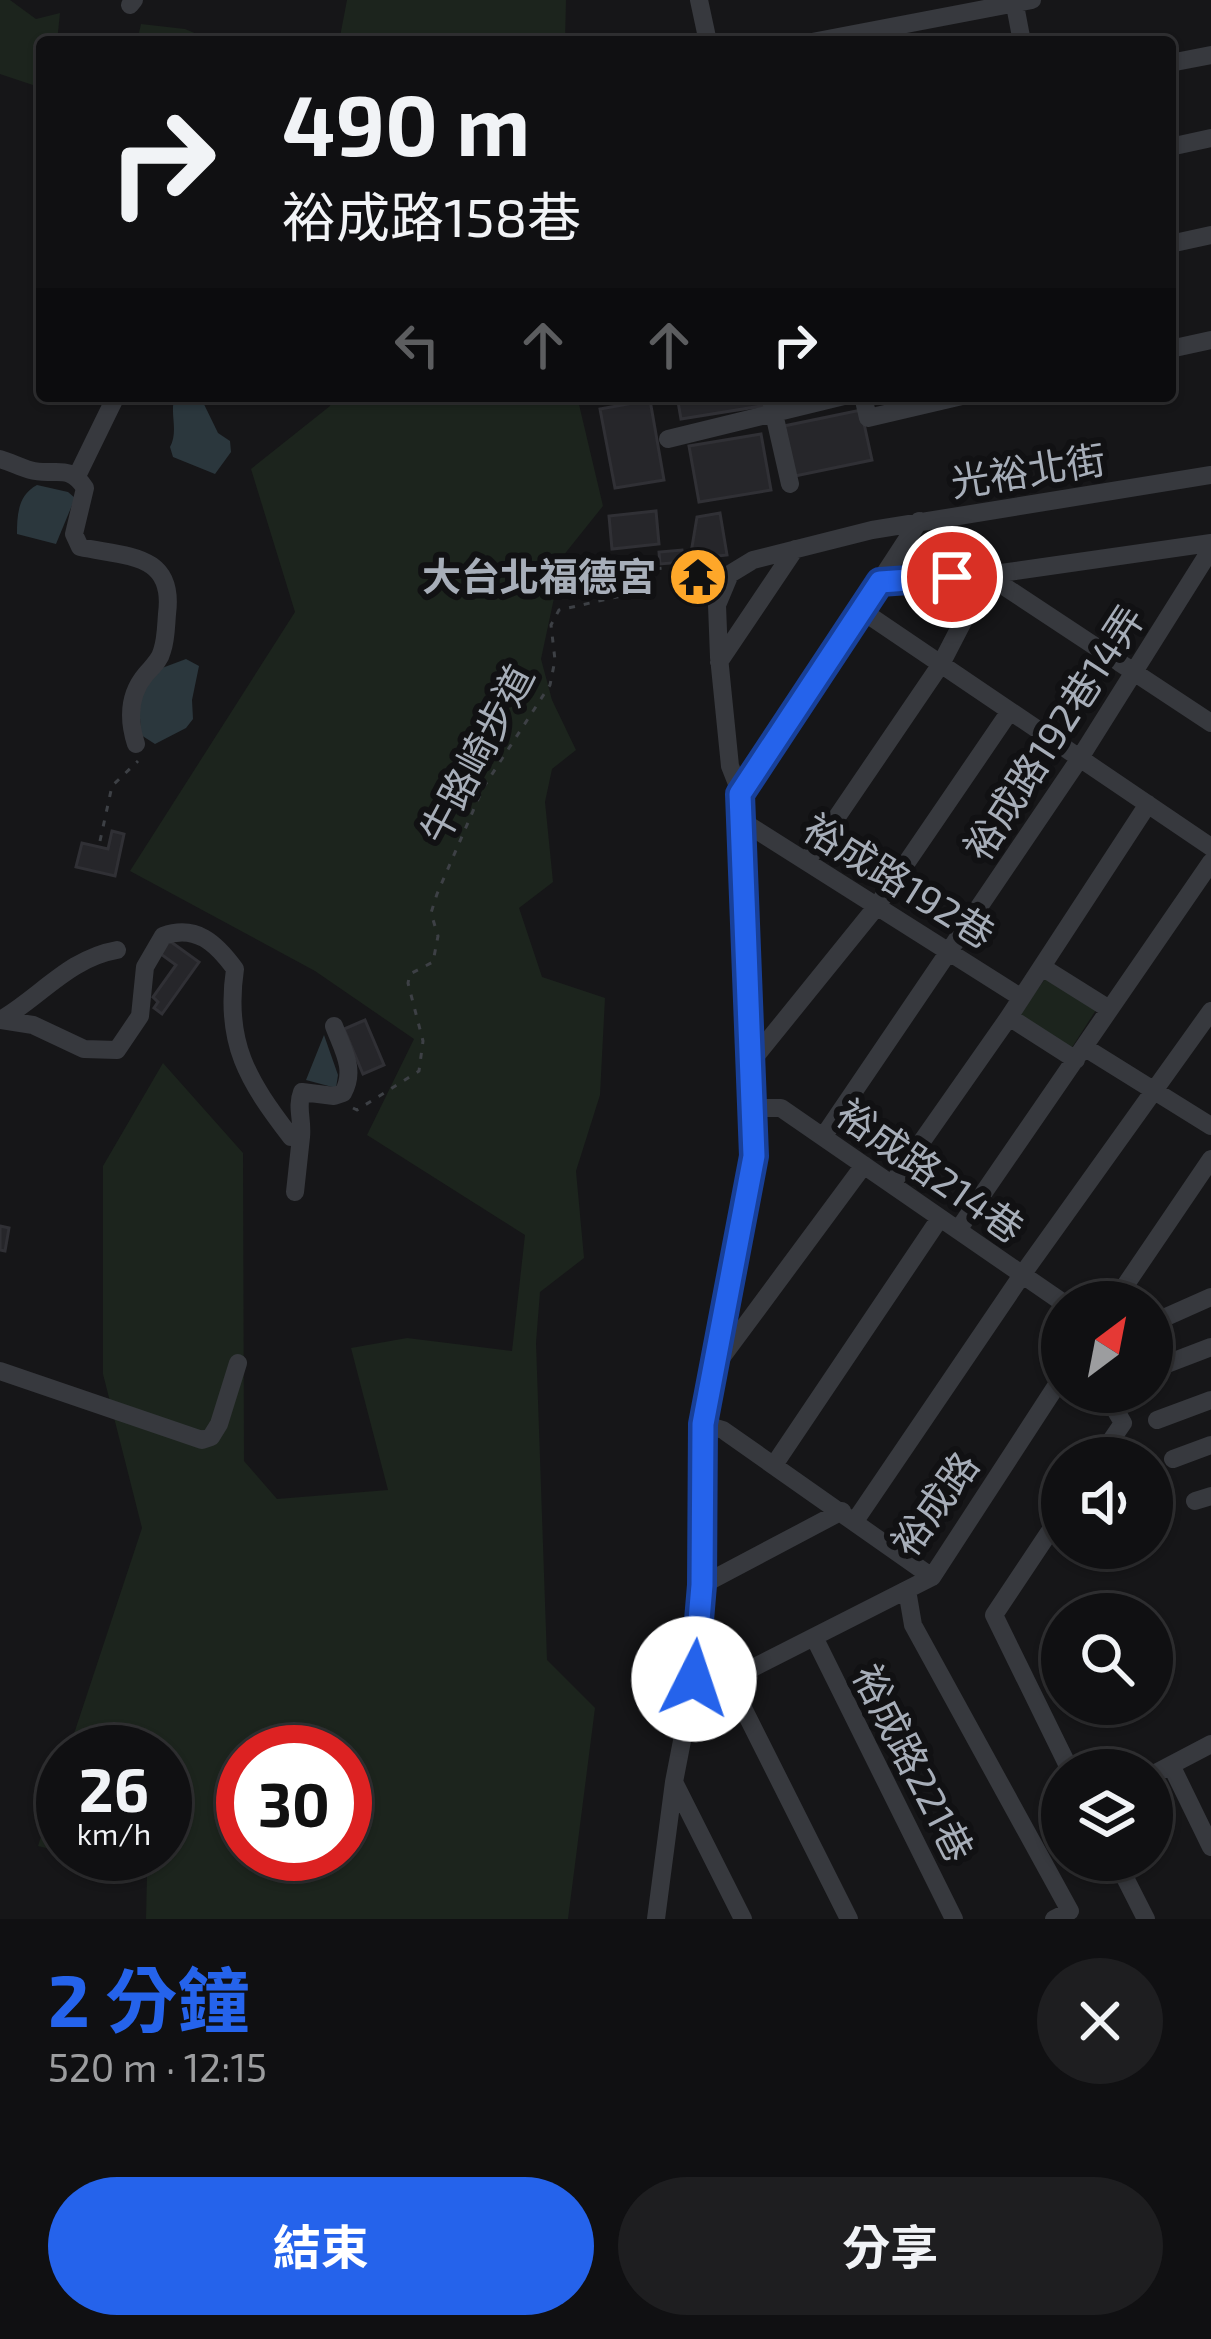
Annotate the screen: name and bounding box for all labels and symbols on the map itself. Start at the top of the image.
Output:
street label: 光裕北街 [947,434,1108,505]
pin [901,526,1003,628]
temple icon: 大台北福德宮 [667,546,729,608]
place label: 大台北福德宮 [422,552,656,599]
street label: 裕成路192巷14弄 [953,596,1153,868]
street label: 牛路崎步道 [409,656,542,850]
street label: 裕成路192巷 [796,803,1004,957]
street label: 裕成路214巷 [828,1088,1033,1251]
north arrow [1041,1281,1173,1413]
street label: 裕成路 [880,1442,987,1564]
position arrow [631,1616,757,1742]
street label: 裕成路221巷 [845,1656,984,1869]
speed limit sign: 30 [216,1725,372,1881]

